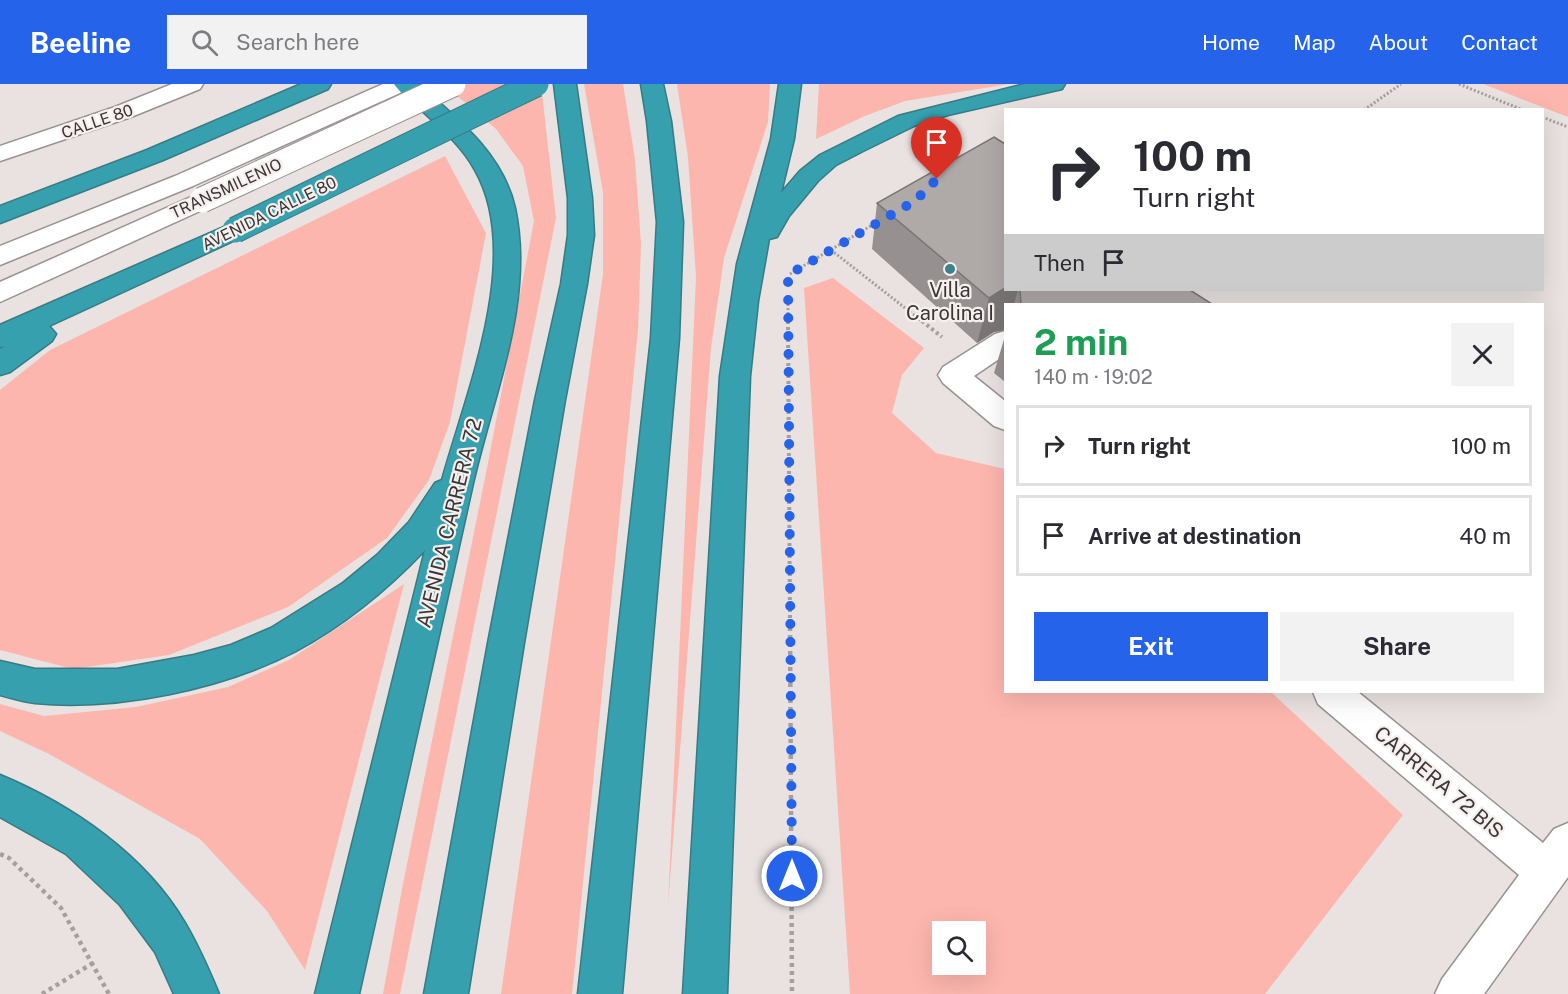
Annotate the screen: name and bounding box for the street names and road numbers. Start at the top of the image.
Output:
street label: CALLE 80 [59,100,136,143]
street label: TRANSMILENIO [167,154,285,223]
street label: AVENIDA CALLE 80 [199,173,340,254]
street label: AVENIDA CARRERA 72 [411,416,487,630]
street label: CARRERA 72 BIS [1369,721,1509,843]

